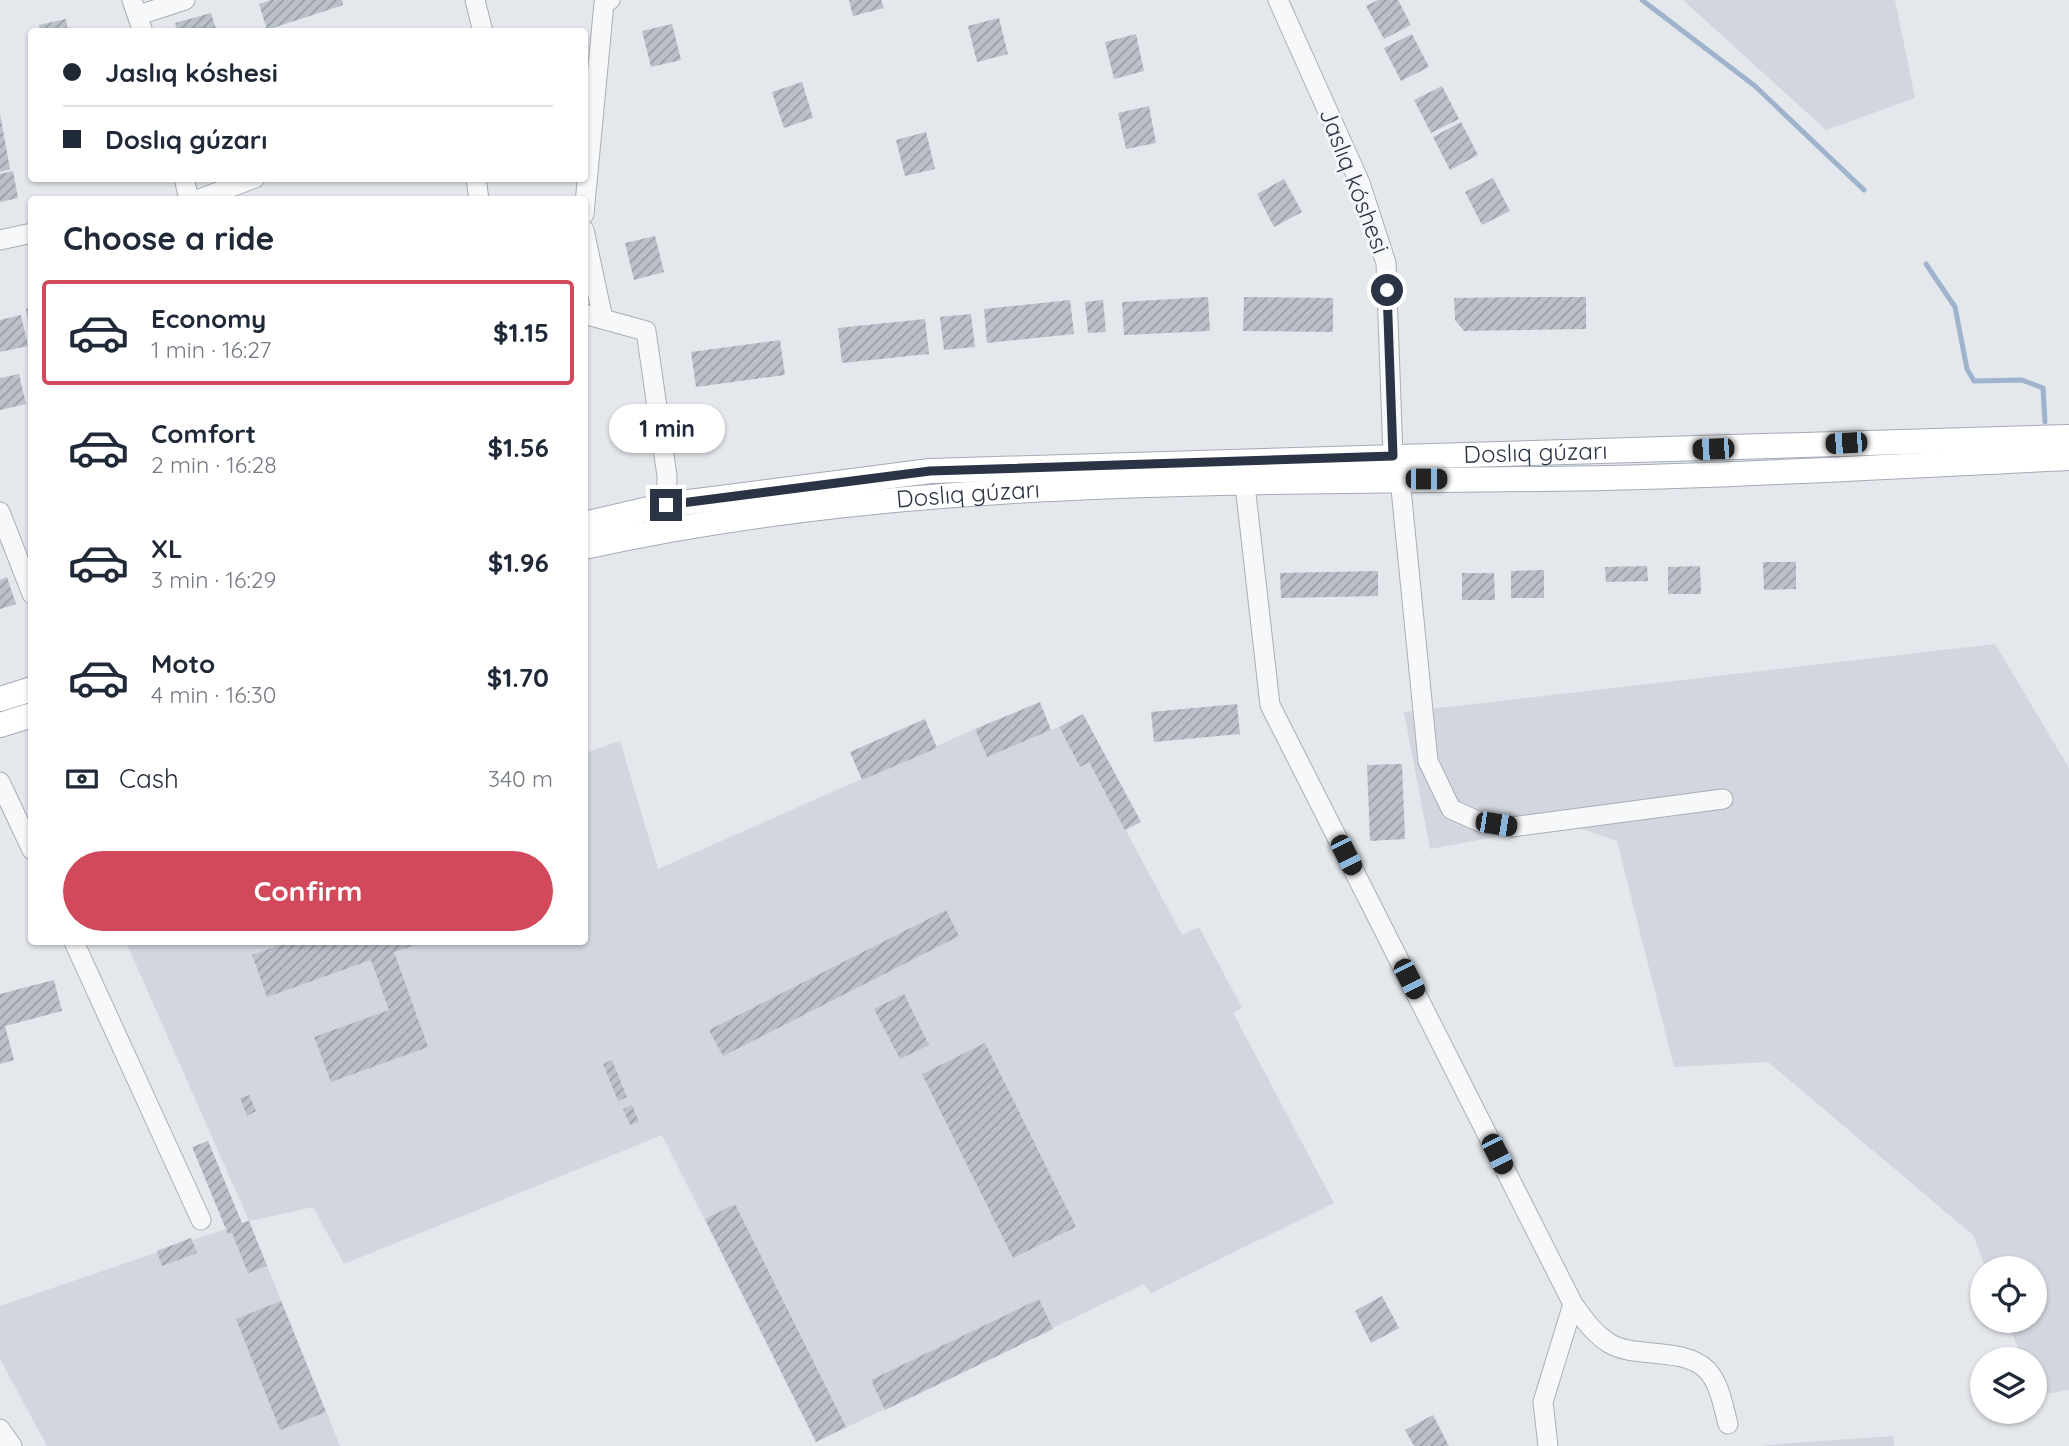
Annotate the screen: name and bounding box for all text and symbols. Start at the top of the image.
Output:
text: Jaslıq kóshesi [105,56,278,89]
street label: Jaslıq kóshesi [1313,104,1396,258]
text: Doslıq gúzarı [105,123,267,156]
text: Choose a ride [63,218,275,258]
route start [1371,274,1403,306]
icon: car [67,301,130,364]
text: Economy [151,302,266,335]
text: $1.15 [493,316,549,349]
text: 1 min · 16:27 [151,335,271,364]
callout: 1 min [608,404,724,452]
text: 1 min [639,414,695,443]
icon: car [67,416,130,479]
text: Comfort [151,417,256,450]
text: $1.56 [488,431,549,464]
car [1825,431,1868,455]
street label: Doslıq gúzarı [1463,435,1608,469]
car [1692,438,1735,460]
text: 2 min · 16:28 [151,450,277,479]
car [1406,469,1448,490]
street label: Doslıq gúzarı [895,474,1041,514]
route end [650,489,682,521]
icon: car [67,531,130,594]
text: XL [151,532,183,565]
text: $1.96 [488,546,549,579]
text: 3 min · 16:29 [151,565,276,594]
icon: car [67,646,130,709]
text: Moto [151,647,215,680]
text: $1.70 [487,661,549,694]
text: 4 min · 16:30 [151,680,277,709]
icon: cash [63,760,101,798]
text: Cash [119,762,179,795]
text: 340 m [488,764,553,793]
car [1474,810,1519,838]
car [1328,832,1365,878]
button: Confirm [63,851,553,931]
car [1391,956,1428,1002]
car [1479,1131,1516,1177]
map controls [1970,1256,2047,1424]
button: locate [1970,1256,2047,1333]
button: layers [1970,1347,2047,1424]

